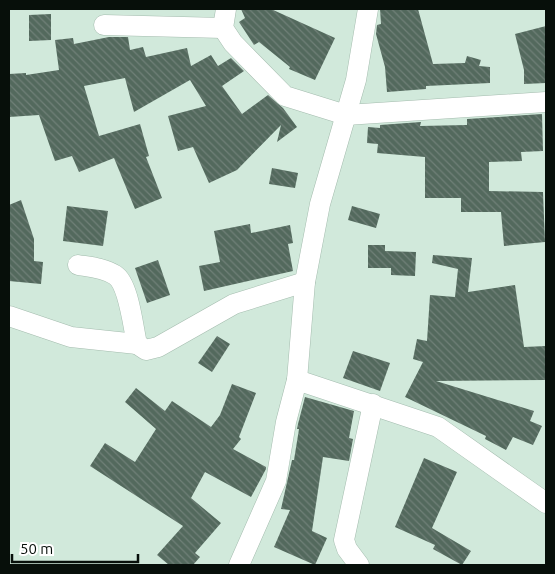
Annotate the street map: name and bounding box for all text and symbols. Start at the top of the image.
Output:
scale bar [12,532,139,564]
text: 50 m [20,540,53,557]

